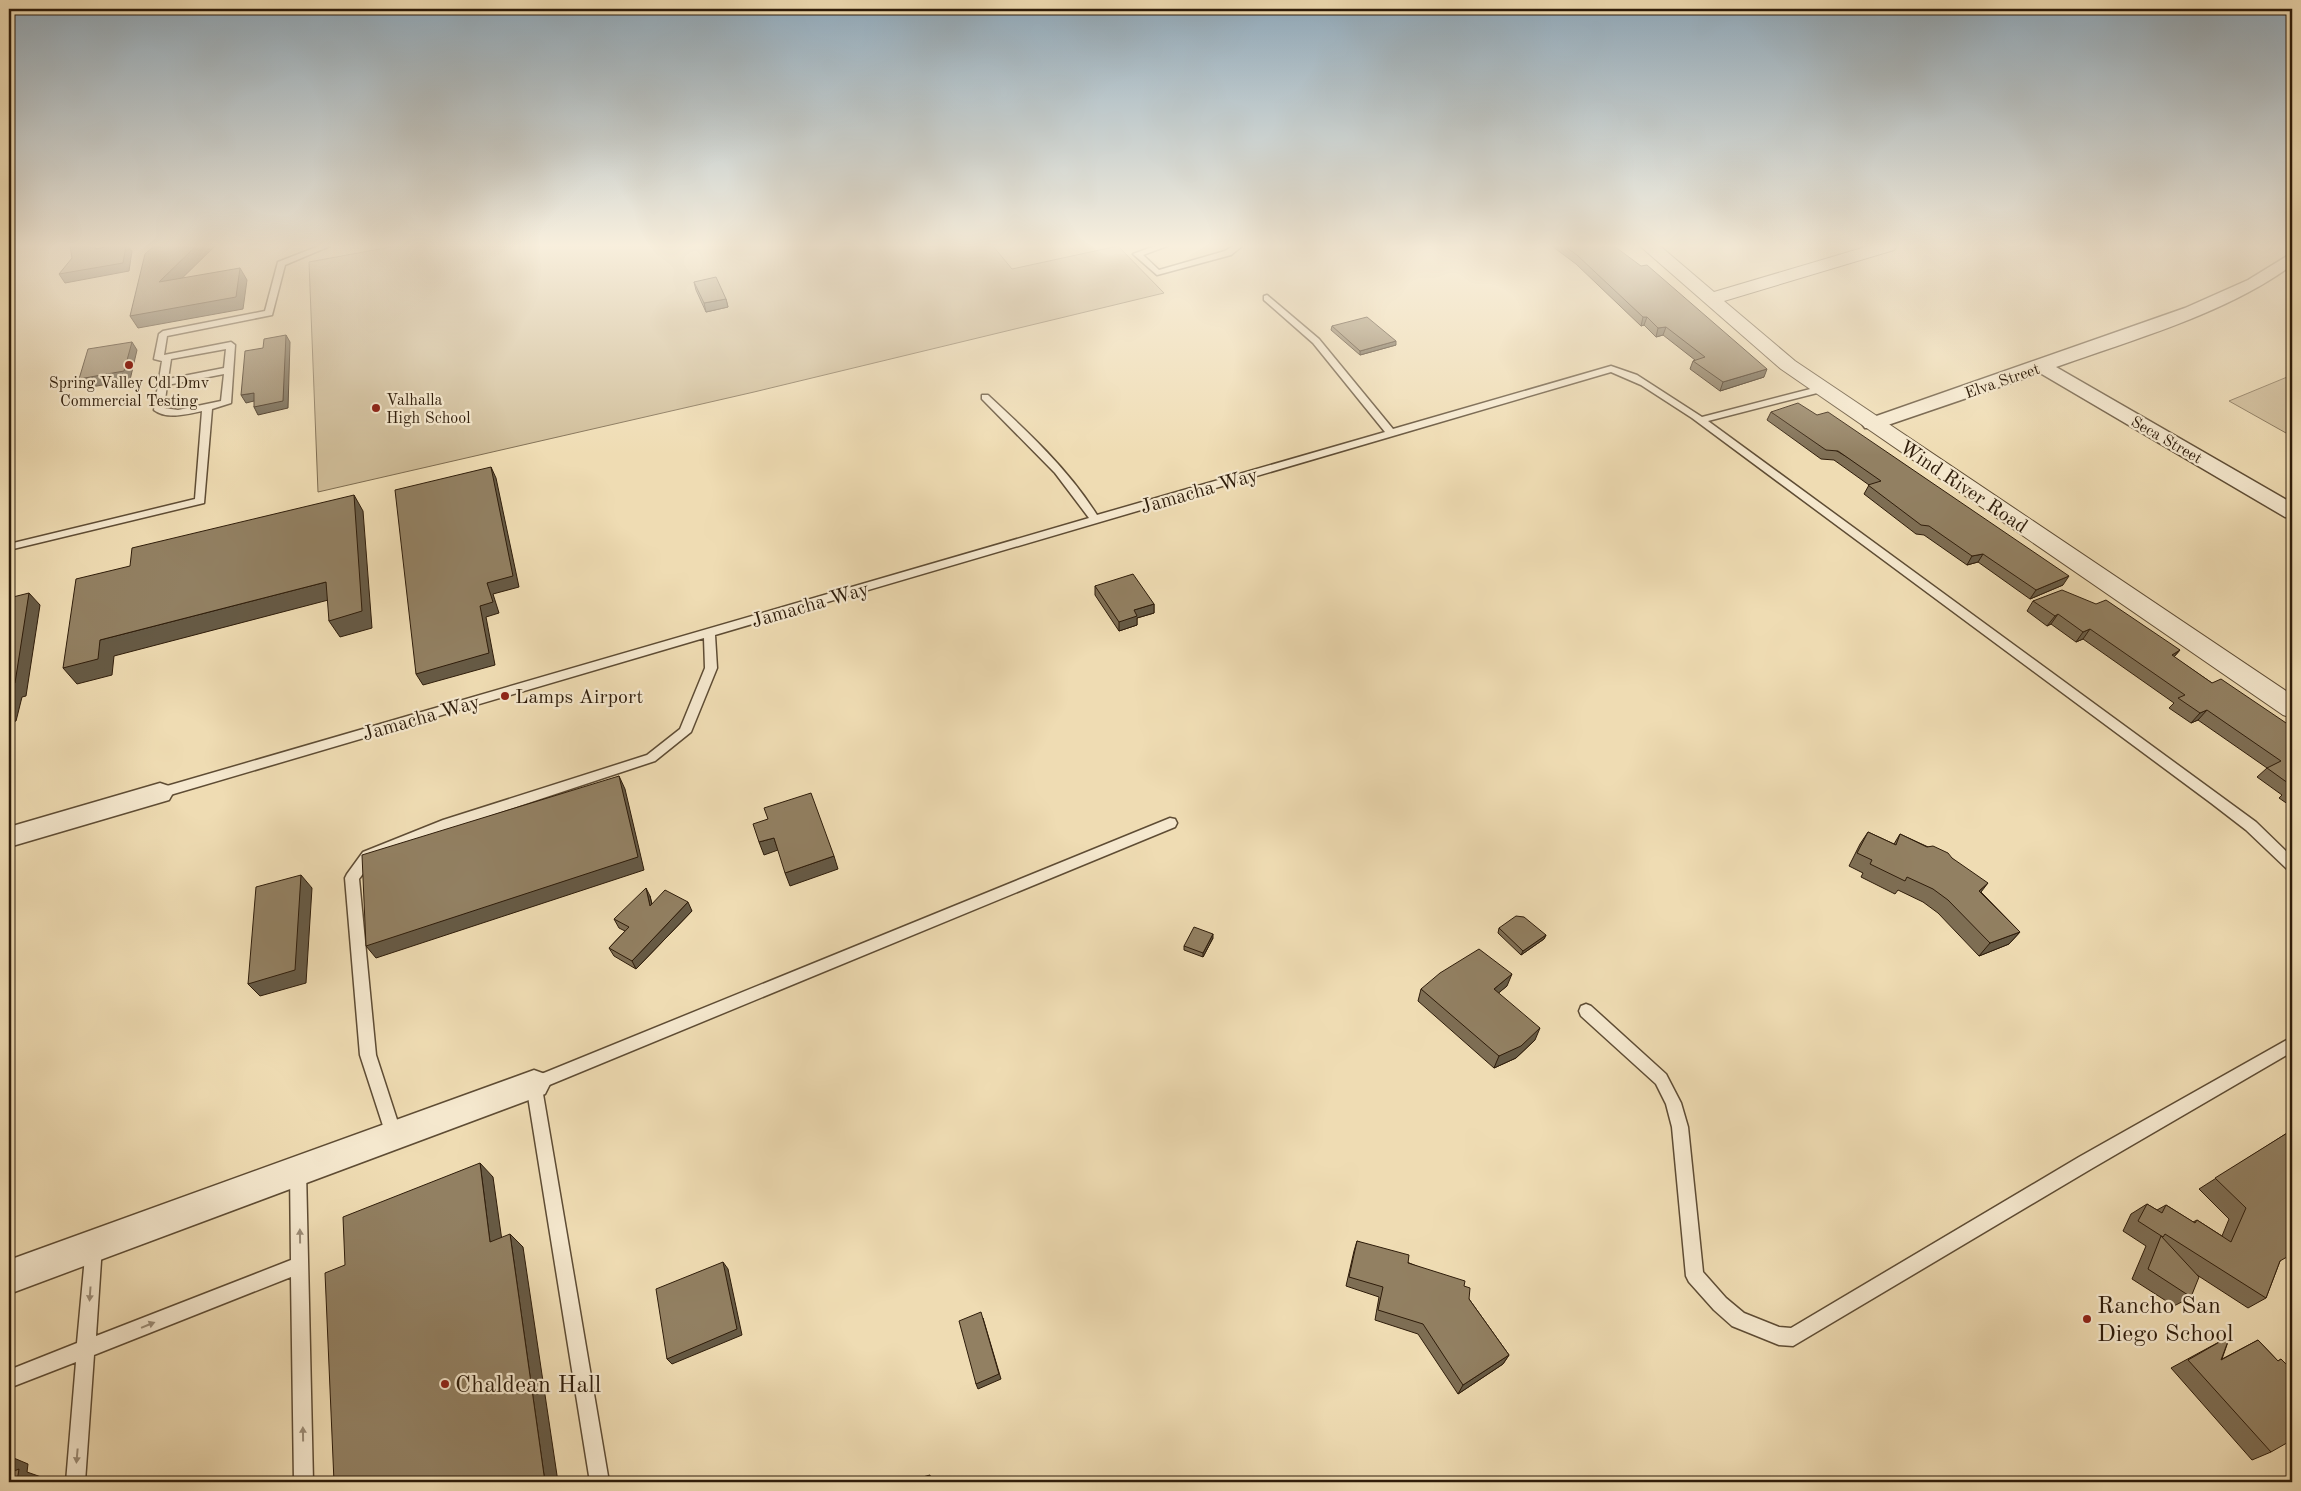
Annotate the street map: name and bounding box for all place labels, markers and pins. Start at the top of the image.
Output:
marker: Spring Valley Cdl Dmv Commercial Testing [123,359,135,371]
place label: Spring Valley Cdl Dmv Commercial Testing [49,376,210,410]
place label: Valhalla High School [386,393,471,427]
marker: Valhalla High School [370,402,382,414]
place label: Lamps Airport [515,688,643,708]
marker: Lamps Airport [499,690,511,702]
place label: Rancho San Diego School [2097,1295,2234,1347]
marker: Rancho San Diego School [2081,1313,2093,1325]
place label: Chaldean Hall [455,1374,601,1398]
marker: Chaldean Hall [439,1378,451,1390]

